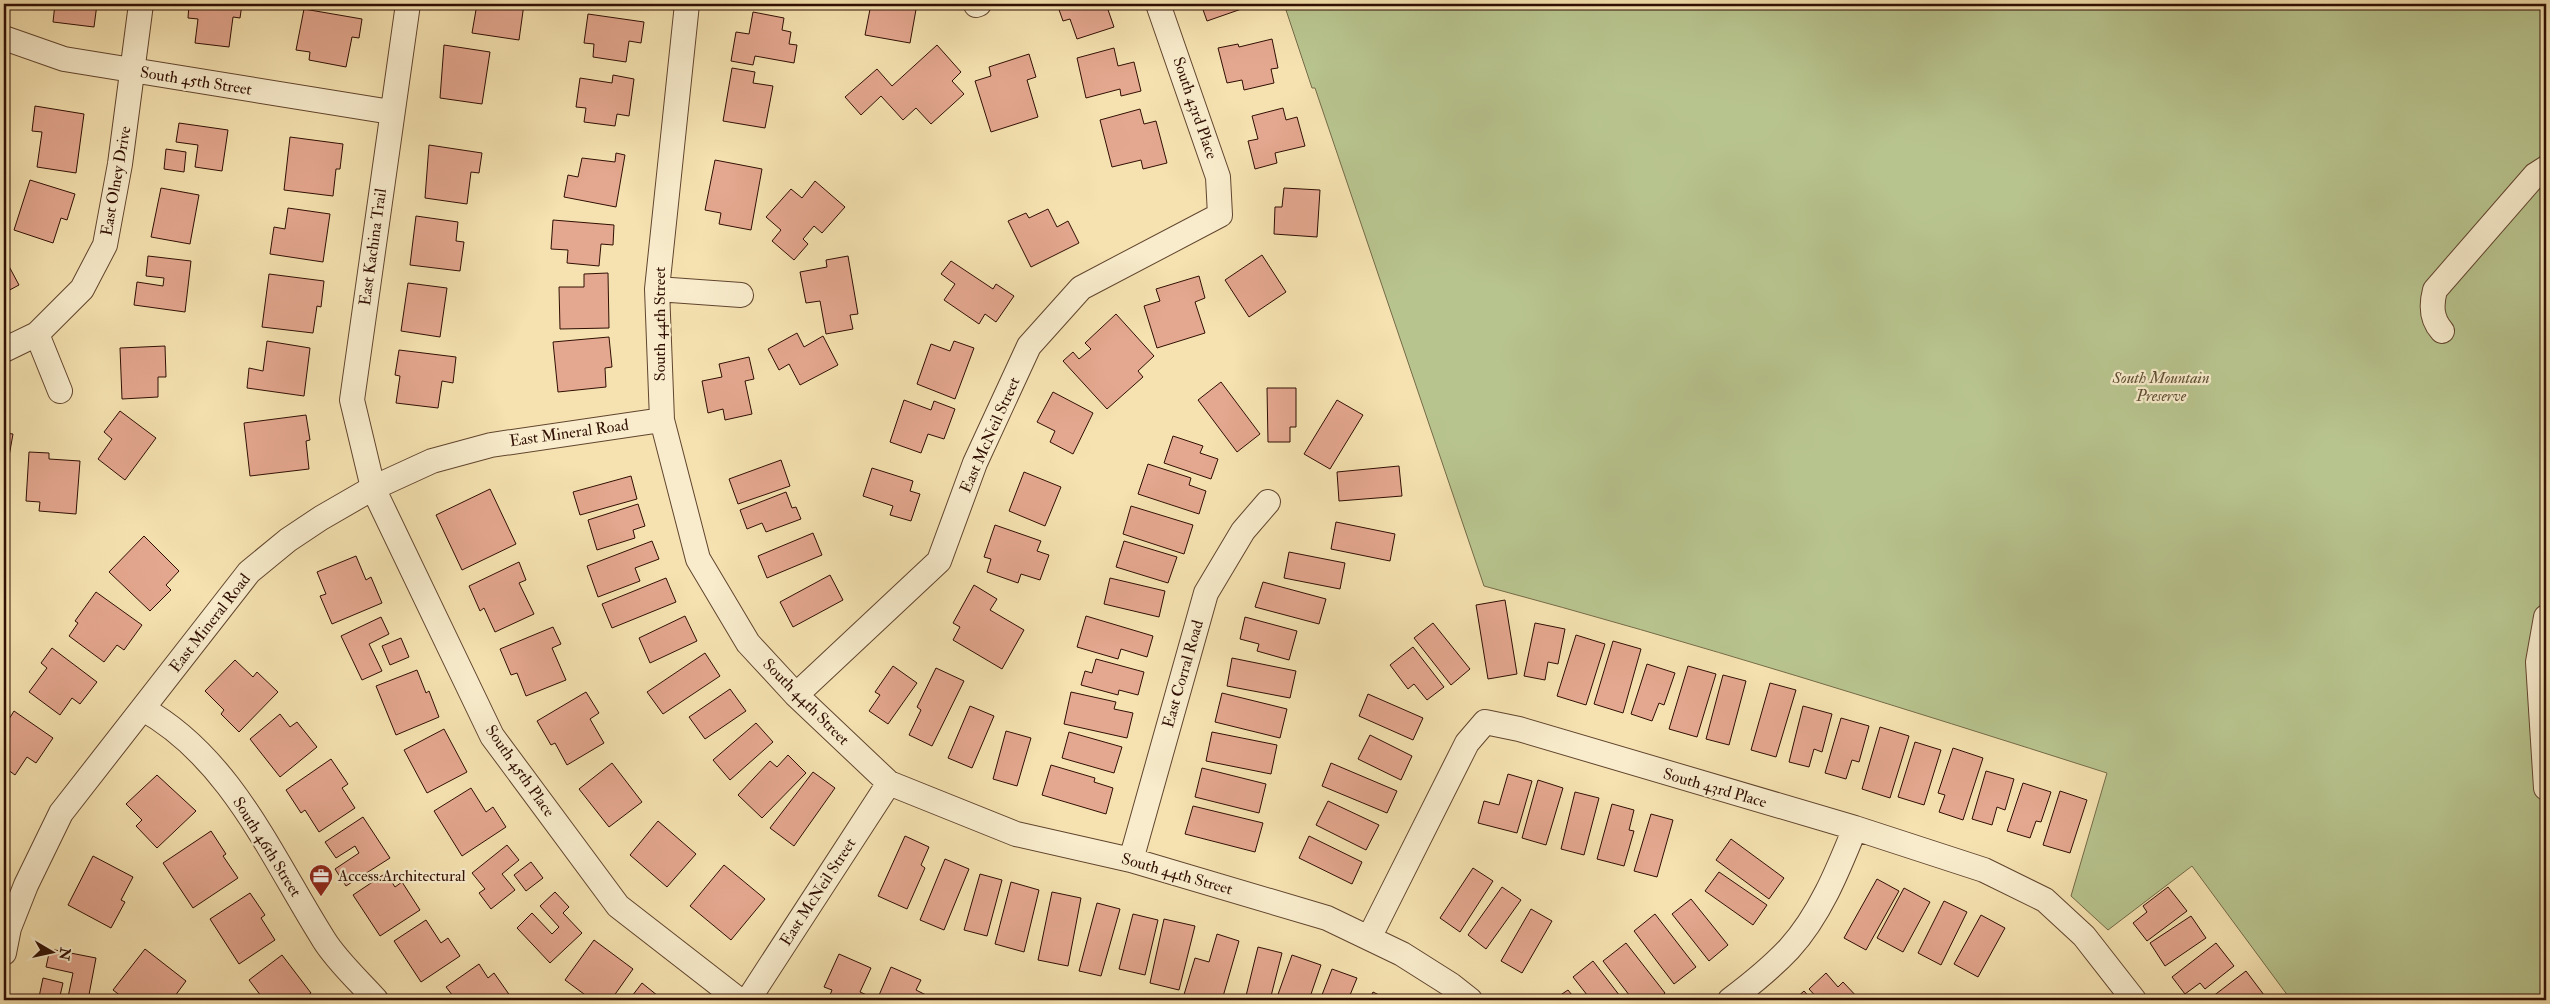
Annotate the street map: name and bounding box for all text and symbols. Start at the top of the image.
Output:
street label: South 43rd Place [1168,54,1222,162]
street label: South 45th Street [139,62,253,100]
street label: East Olney Drive [97,124,136,237]
street label: East Kachina Trail [355,187,391,307]
street label: South 44th Street [650,267,670,381]
park label: South Mountain Preserve [2112,368,2209,406]
street label: East McNeil Street [955,374,1025,496]
street label: East Mineral Road [508,415,630,451]
street label: East Mineral Road [165,569,255,677]
street label: East Corral Road [1158,618,1208,730]
street label: South 44th Street [758,654,854,750]
street label: South 45th Place [481,721,559,821]
street label: South 43rd Place [1661,764,1769,812]
street label: South 46th Street [228,793,306,901]
street label: East McNeil Street [776,834,860,950]
street label: South 44th Street [1119,849,1235,899]
office icon: Access.Architectural [308,863,334,897]
place label: Access.Architectural [337,866,466,886]
north arrow [28,926,78,976]
text: N [55,945,74,962]

